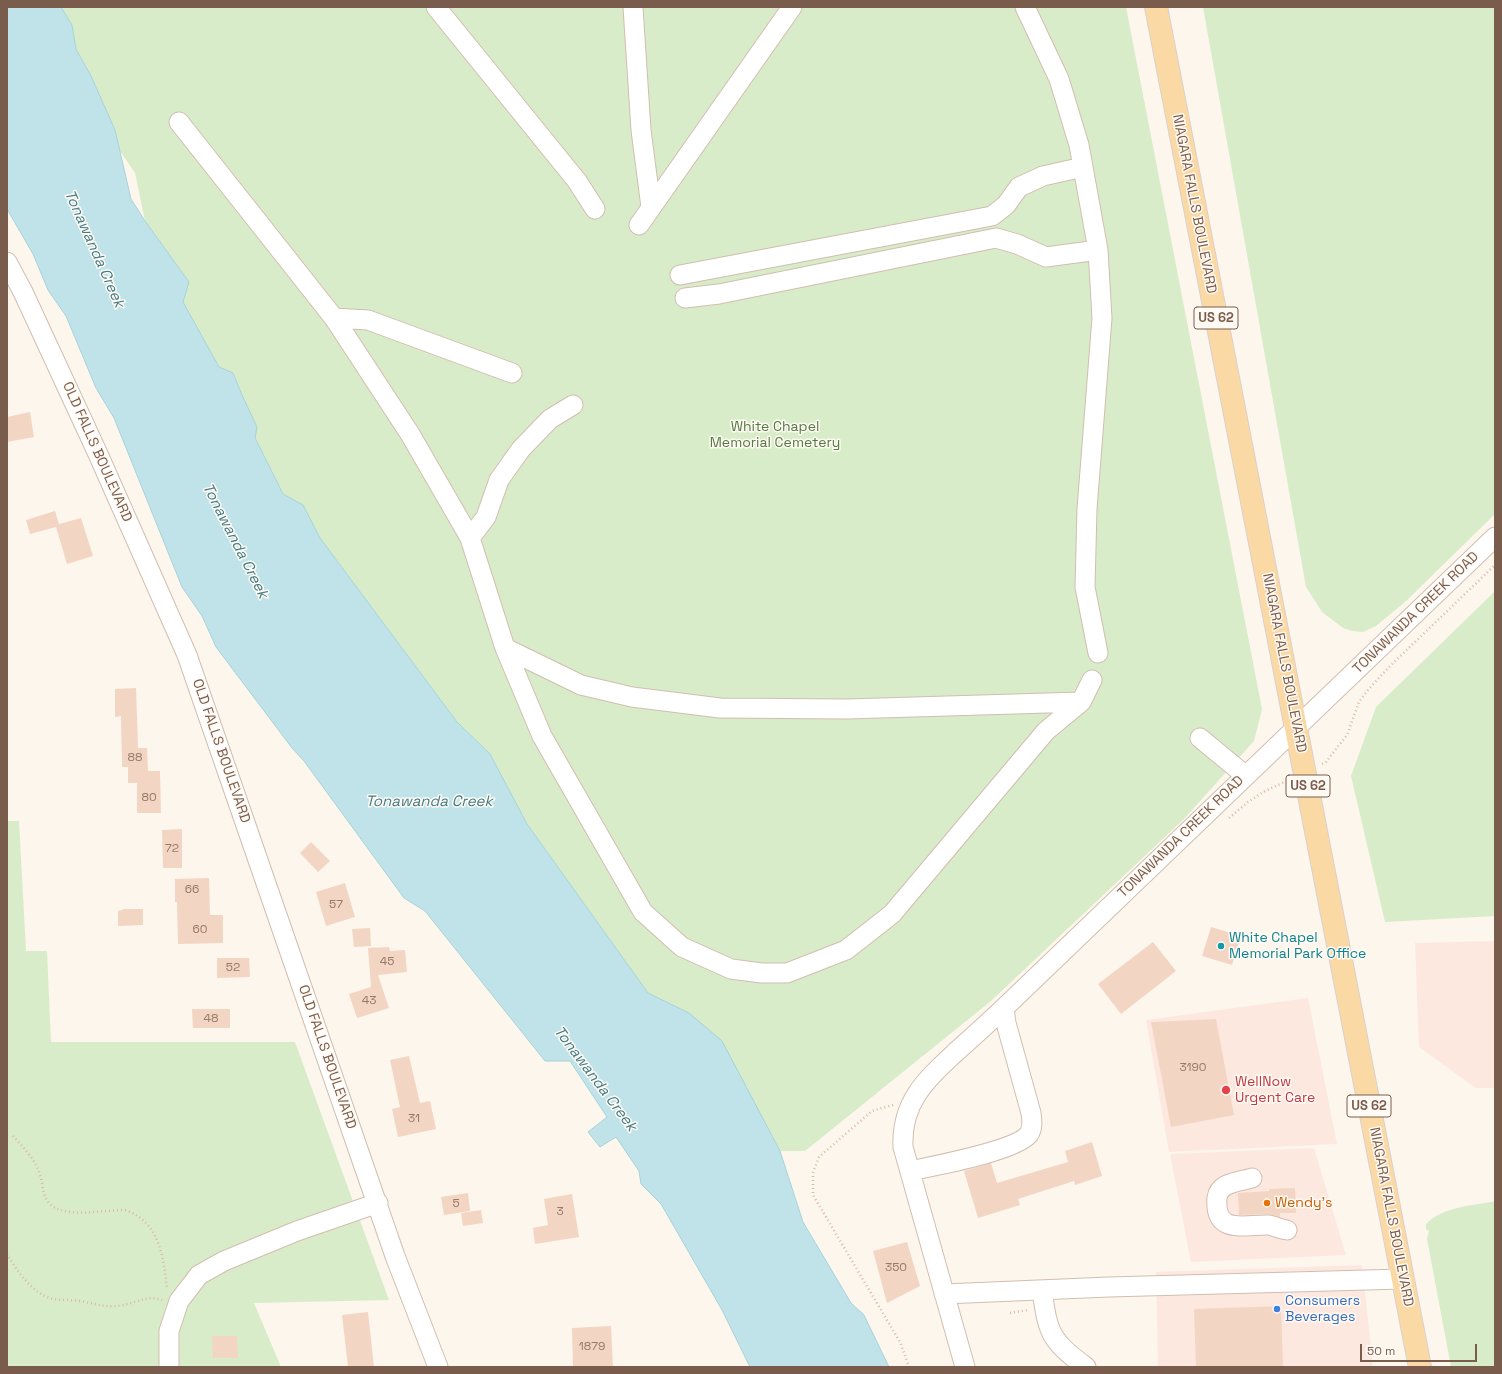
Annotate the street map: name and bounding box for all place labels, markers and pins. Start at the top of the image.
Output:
place label: White Chapel Memorial Park Office [1229,930,1366,962]
marker: White Chapel Memorial Park Office [1216,941,1226,951]
place label: WellNow Urgent Care [1235,1074,1315,1106]
marker: WellNow Urgent Care [1220,1084,1232,1096]
place label: Wendy's [1275,1195,1332,1211]
marker: Wendy's [1262,1198,1272,1208]
place label: Consumers Beverages [1285,1293,1360,1326]
marker: Consumers Beverages [1272,1304,1282,1314]

